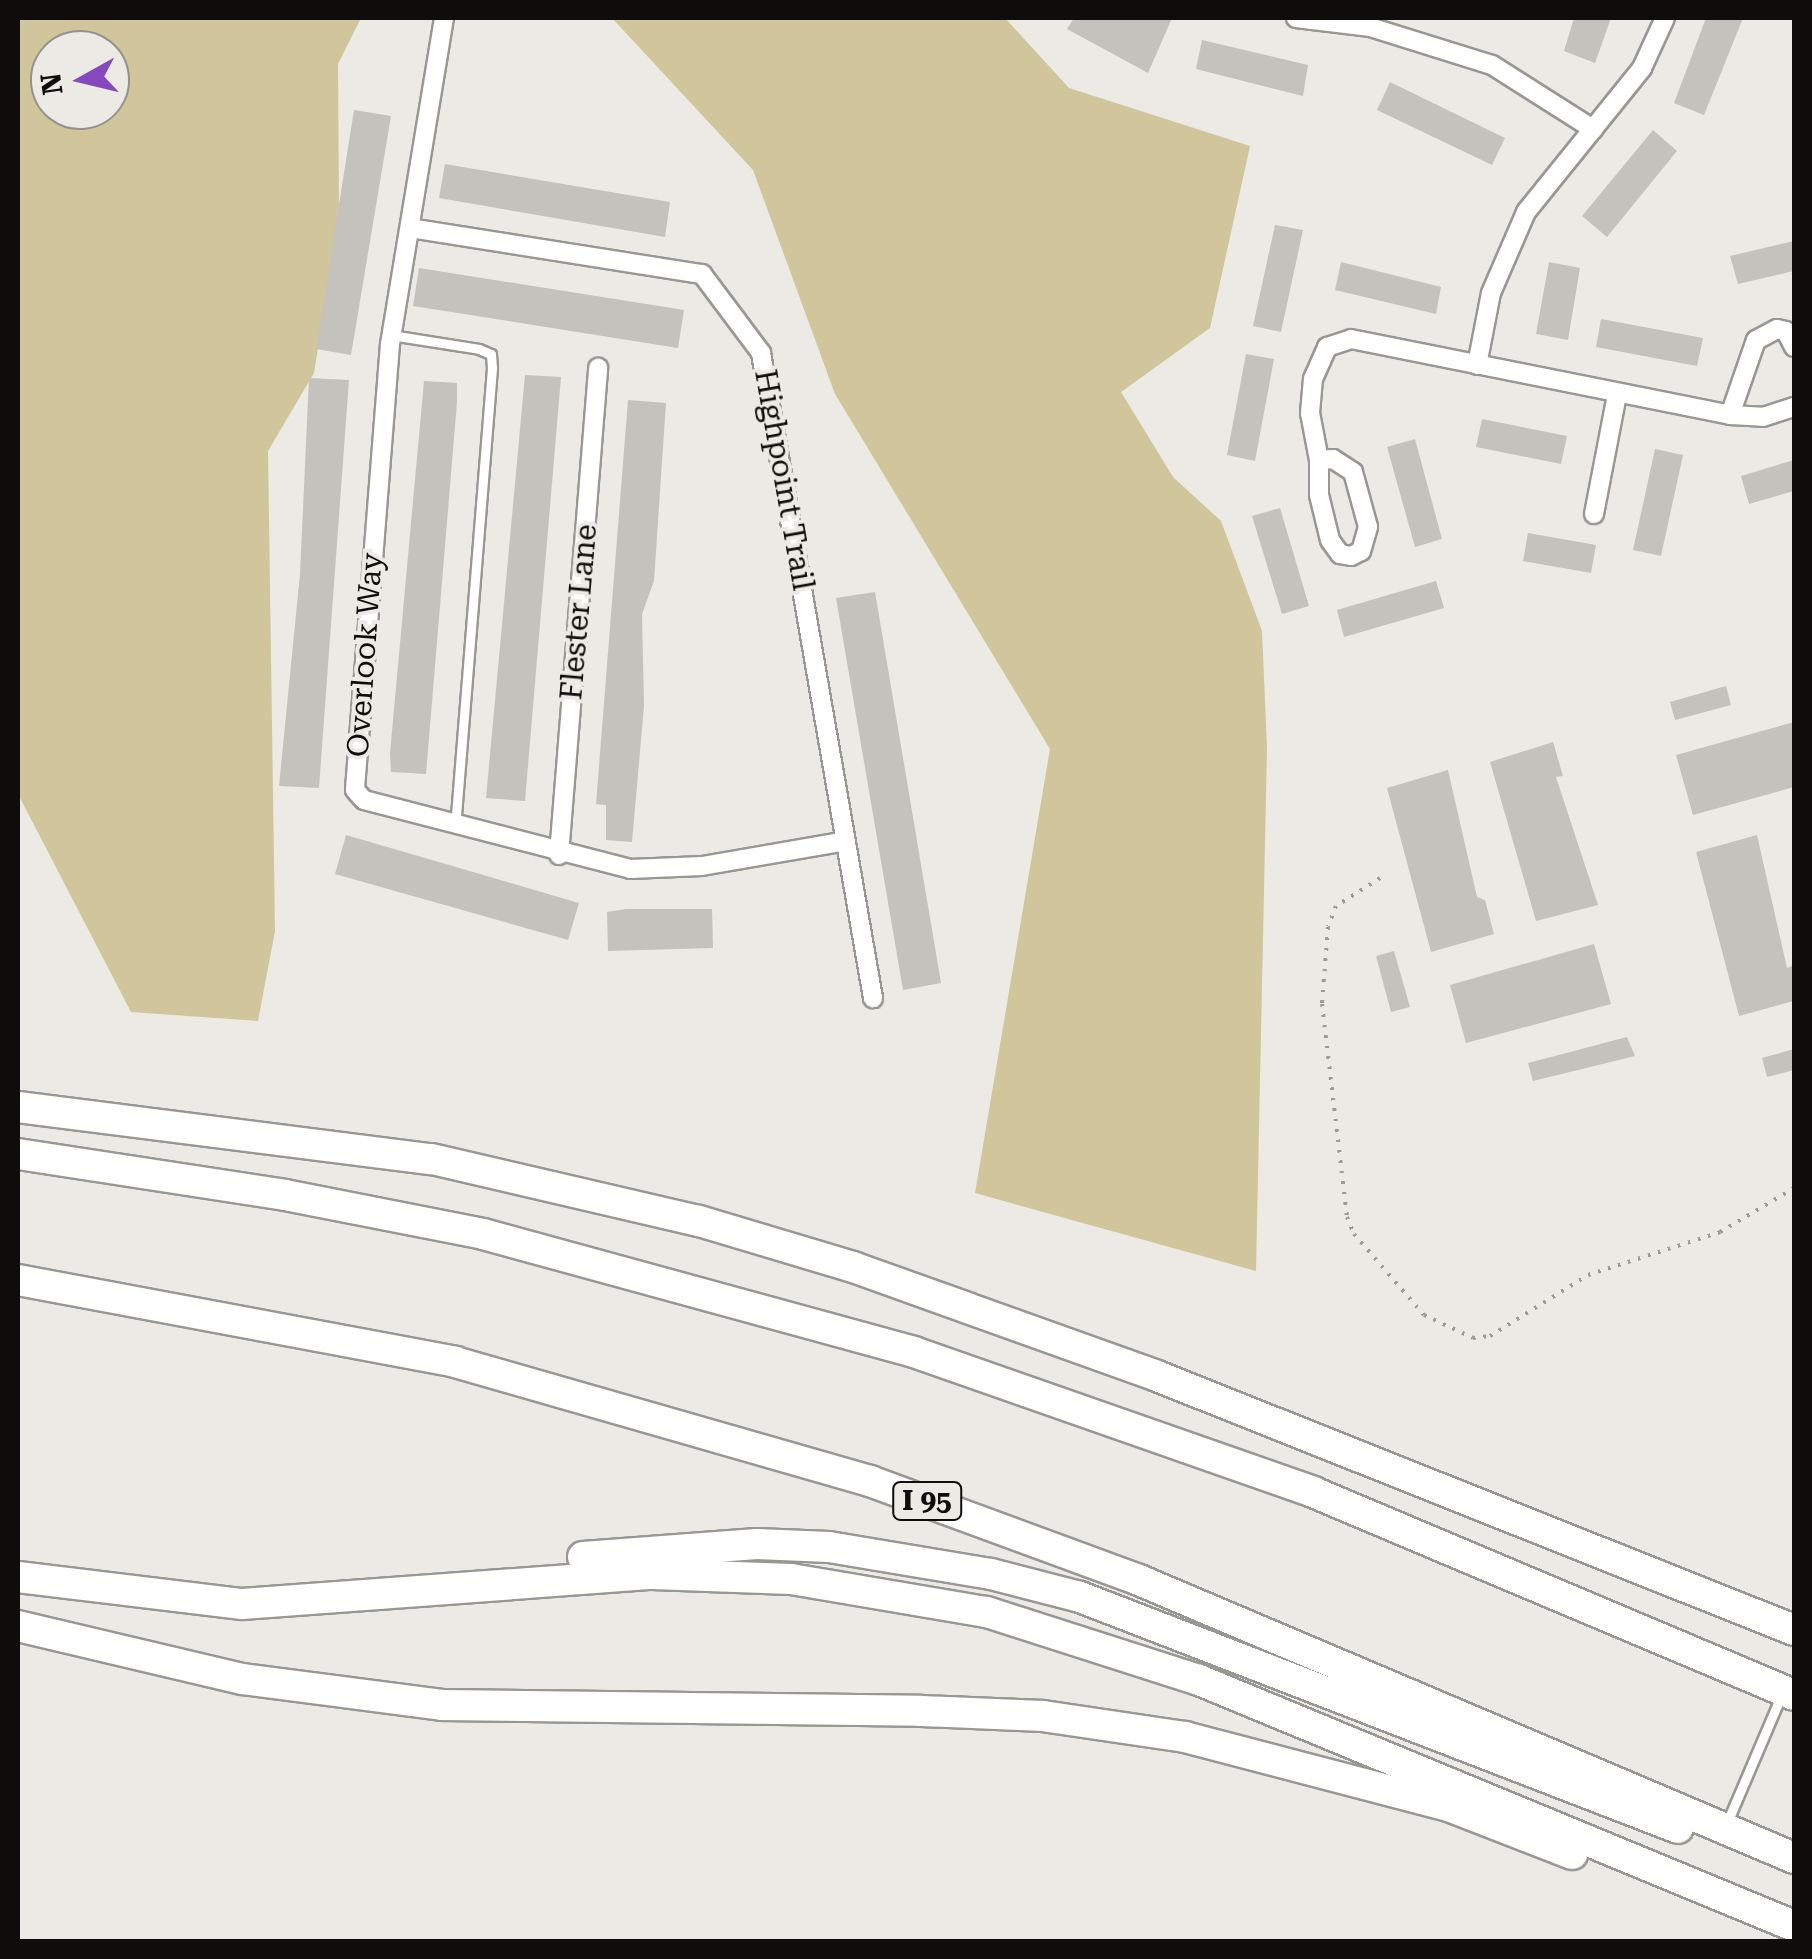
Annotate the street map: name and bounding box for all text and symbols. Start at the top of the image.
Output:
north arrow [30,30,130,130]
text: N [34,71,70,97]
street label: Highpoint Trail [747,367,821,593]
street label: Flester Lane [553,523,605,701]
street label: Overlook Way [340,552,390,758]
road number: I 95 [892,1478,962,1524]

